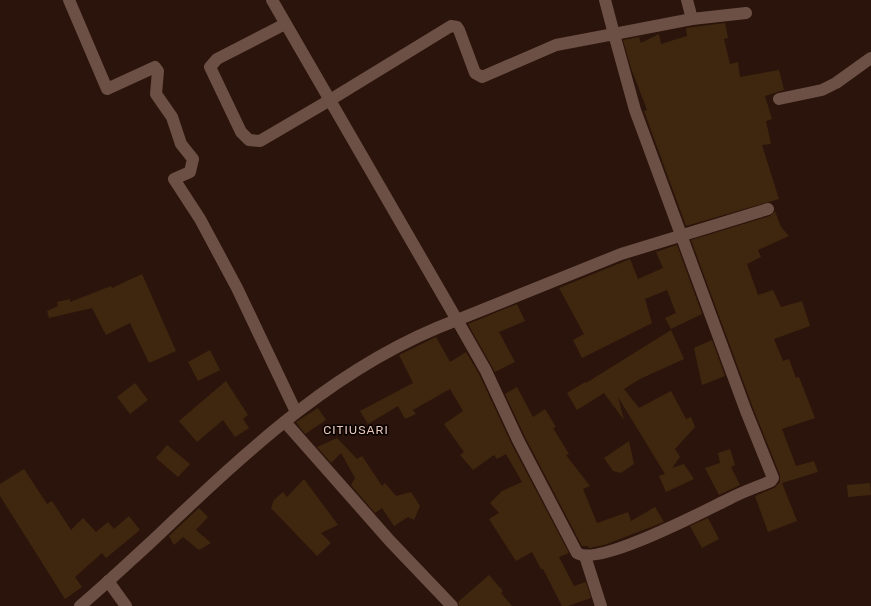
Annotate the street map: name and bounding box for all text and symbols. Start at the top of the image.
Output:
district label: CITIUSARI [323,423,389,437]

